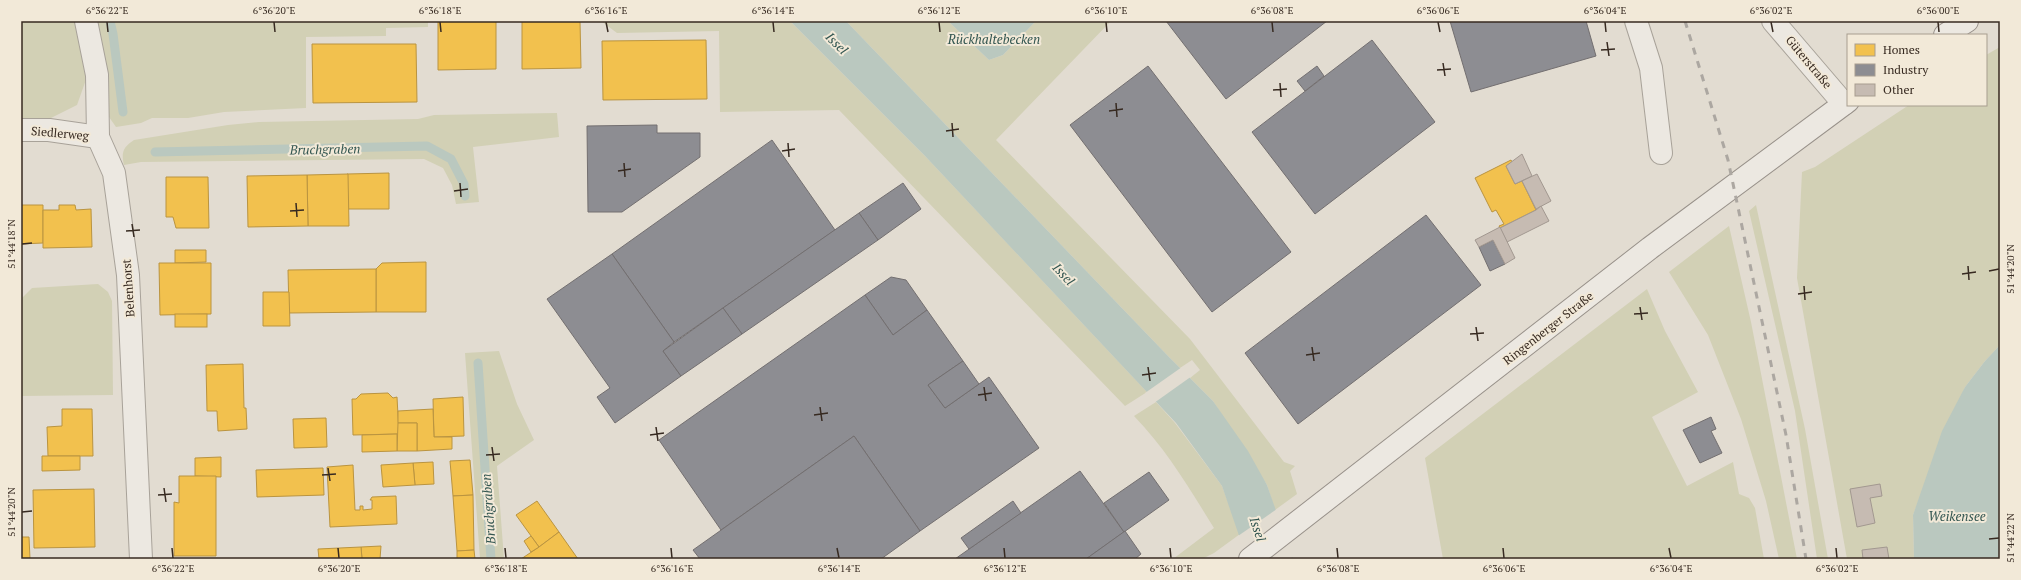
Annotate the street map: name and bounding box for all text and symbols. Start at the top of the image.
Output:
text: 6°36'22"E [86,4,129,17]
text: 6°36'20"E [253,4,296,17]
text: 6°36'18"E [419,4,462,17]
text: 6°36'16"E [585,4,628,17]
text: 6°36'14"E [752,4,795,17]
text: 6°36'12"E [918,4,961,17]
text: 6°36'10"E [1085,4,1128,17]
text: 6°36'08"E [1251,4,1294,17]
text: 6°36'06"E [1417,4,1460,17]
text: 6°36'04"E [1584,4,1627,17]
text: 6°36'02"E [1750,4,1793,17]
text: 6°36'00"E [1917,4,1960,17]
water label: Issel [821,27,852,58]
water label: Rückhaltebecken [947,30,1040,48]
street label: Güterstraße [1783,33,1835,91]
legend [1847,34,1987,106]
text: Homes [1883,42,1920,57]
text: Industry [1883,62,1929,77]
text: Other [1883,82,1914,97]
street label: Siedlerweg [30,123,90,143]
water label: Bruchgraben [288,139,361,159]
text: 51°44'18"N [5,219,18,269]
text: 51°44'20"N [2004,244,2017,294]
street label: Belenhorst [118,258,138,318]
water label: Issel [1048,258,1079,290]
street label: Ringenberger Straße [1500,288,1596,368]
water label: Bruchgraben [477,473,500,546]
text: 51°44'20"N [5,487,18,537]
water label: Weikensee [1928,507,1986,525]
water label: Issel [1245,513,1271,544]
text: 51°44'22"N [2004,513,2017,563]
text: 6°36'22"E [152,562,195,575]
text: 6°36'20"E [318,562,361,575]
text: 6°36'18"E [485,562,528,575]
text: 6°36'16"E [651,562,694,575]
text: 6°36'14"E [818,562,861,575]
text: 6°36'12"E [984,562,1027,575]
text: 6°36'10"E [1150,562,1193,575]
text: 6°36'08"E [1317,562,1360,575]
text: 6°36'06"E [1483,562,1526,575]
text: 6°36'04"E [1650,562,1693,575]
text: 6°36'02"E [1816,562,1859,575]

